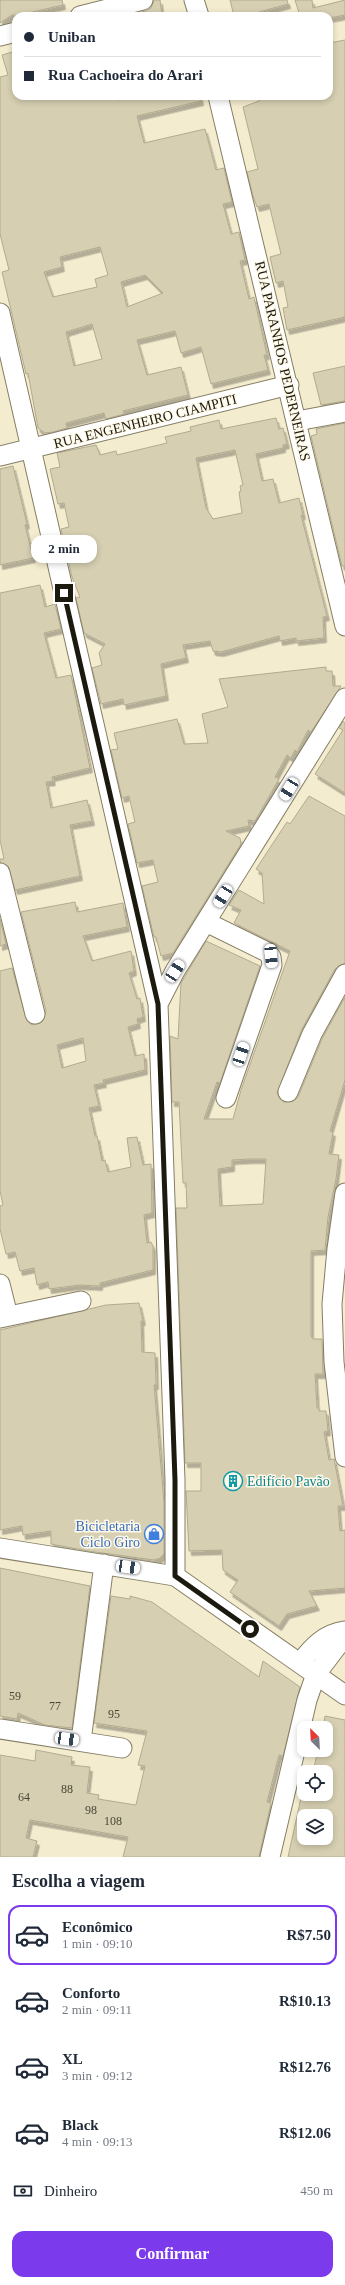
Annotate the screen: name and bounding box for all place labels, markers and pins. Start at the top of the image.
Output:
building icon: Edifício Pavão [222,1470,244,1492]
place label: Edifício Pavão [247,1474,330,1489]
place label: Bicicletaria Ciclo Giro [75,1519,141,1550]
shop icon: Bicicletaria Ciclo Giro [143,1523,165,1545]

